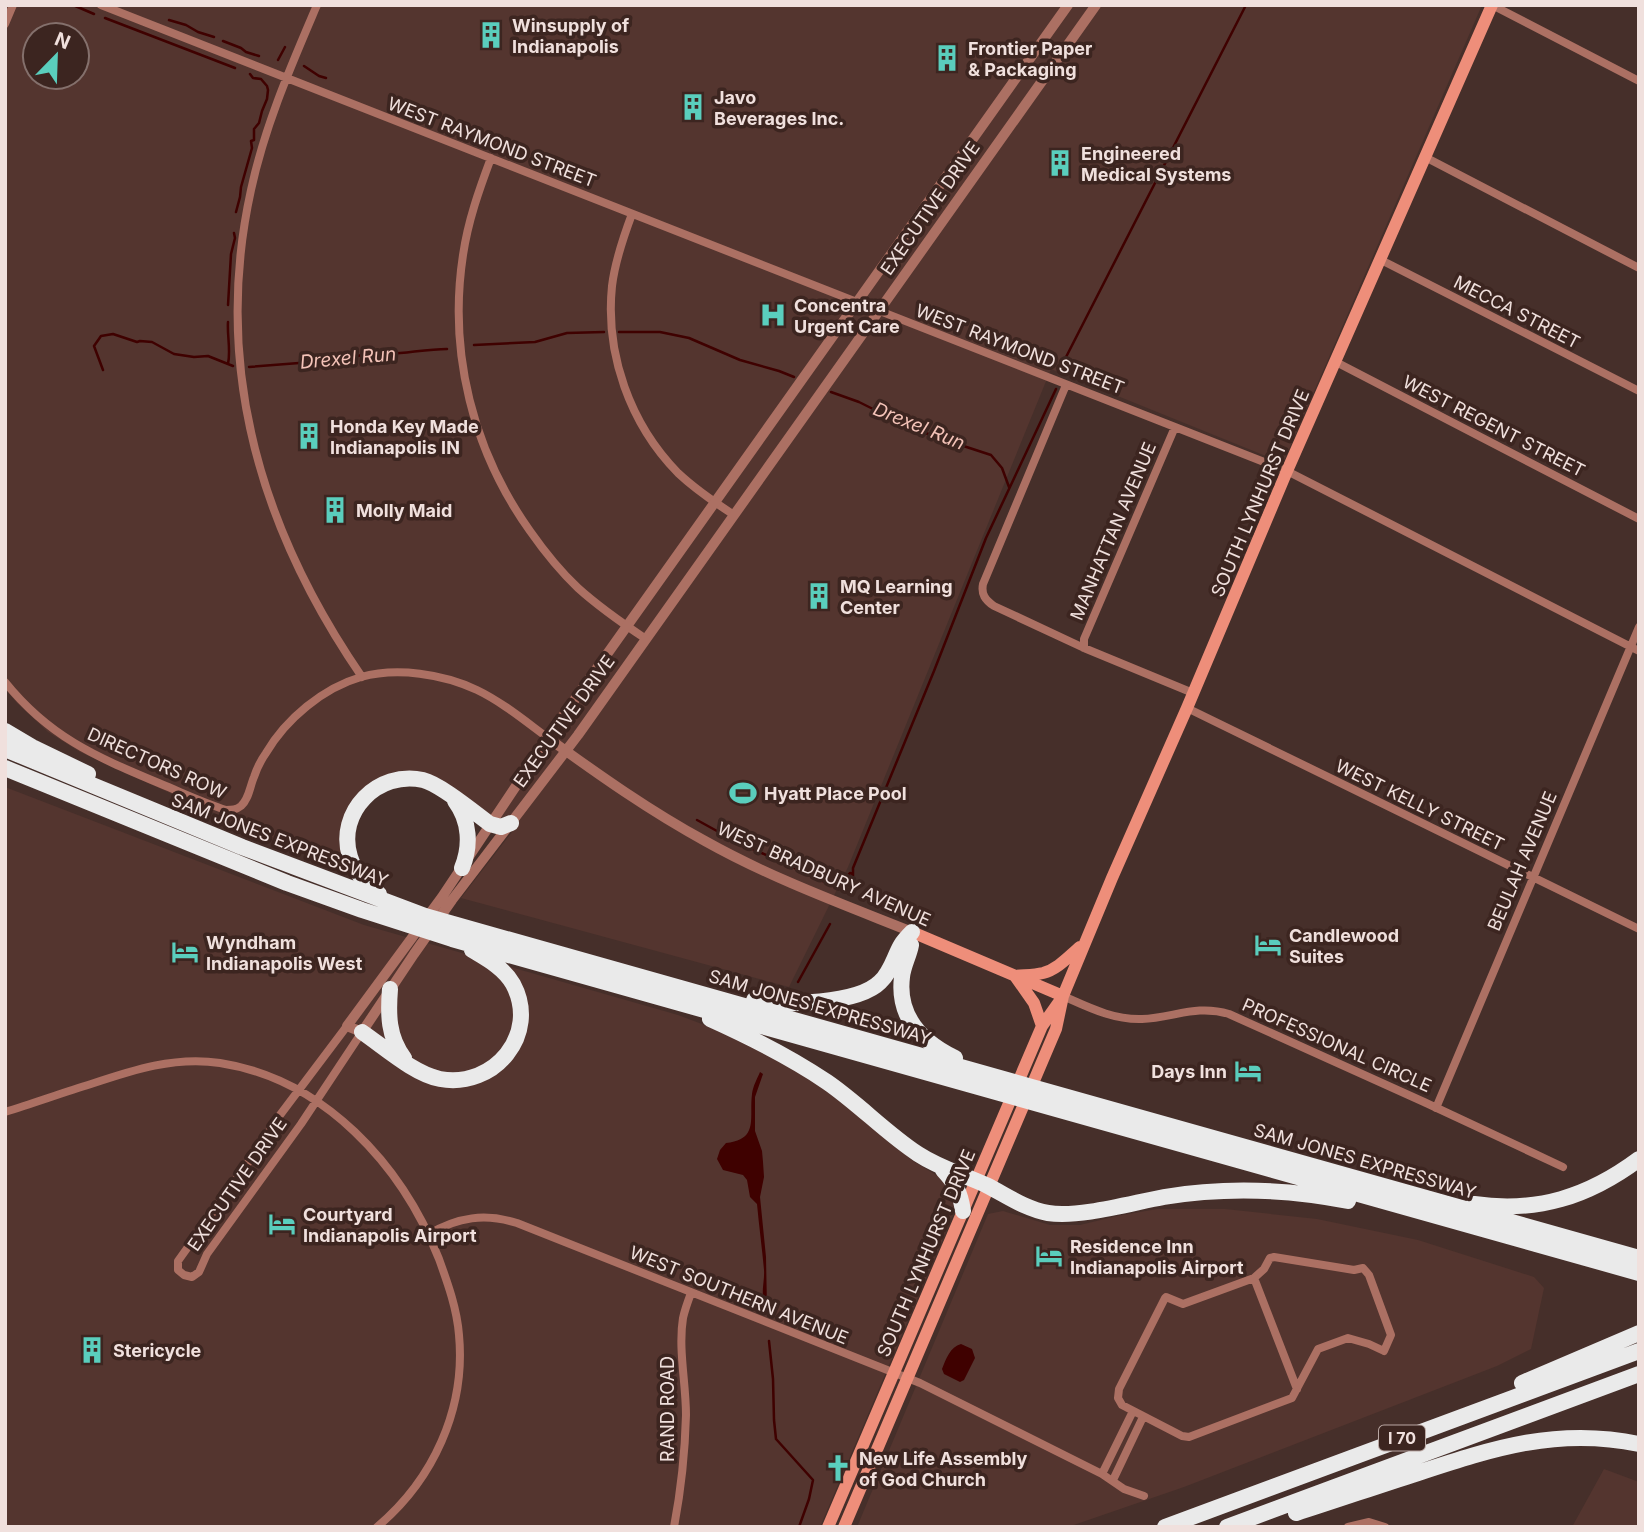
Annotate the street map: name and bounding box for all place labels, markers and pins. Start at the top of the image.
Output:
place label: Winsupply of Indianapolis [512,15,629,57]
building icon: Winsupply of Indianapolis [476,20,506,50]
place label: Frontier Paper & Packaging [968,38,1092,80]
building icon: Frontier Paper & Packaging [932,43,962,73]
place label: Javo Beverages Inc. [714,87,844,129]
building icon: Javo Beverages Inc. [678,92,708,122]
place label: Engineered Medical Systems [1081,143,1231,185]
building icon: Engineered Medical Systems [1045,148,1075,178]
place label: Concentra Urgent Care [794,295,900,337]
hospital icon: Concentra Urgent Care [758,300,788,330]
place label: Honda Key Made Indianapolis IN [330,416,479,458]
building icon: Honda Key Made Indianapolis IN [294,421,324,451]
building icon: Molly Maid [320,495,350,525]
place label: Molly Maid [356,500,452,521]
place label: MQ Learning Center [840,576,953,618]
building icon: MQ Learning Center [804,581,834,611]
sports icon: Hyatt Place Pool [728,778,758,808]
place label: Hyatt Place Pool [764,783,907,804]
place label: Candlewood Suites [1289,925,1399,967]
hotel icon: Candlewood Suites [1253,930,1283,960]
place label: Wyndham Indianapolis West [206,932,363,974]
hotel icon: Wyndham Indianapolis West [170,937,200,967]
hotel icon: Days Inn [1233,1056,1263,1086]
place label: Days Inn [1151,1061,1227,1082]
place label: Courtyard Indianapolis Airport [303,1204,477,1246]
hotel icon: Courtyard Indianapolis Airport [267,1209,297,1239]
place label: Residence Inn Indianapolis Airport [1070,1236,1244,1278]
hotel icon: Residence Inn Indianapolis Airport [1034,1241,1064,1271]
building icon: Stericycle [77,1335,107,1365]
place label: Stericycle [113,1340,202,1361]
place label: New Life Assembly of God Church [859,1448,1028,1490]
church icon: New Life Assembly of God Church [823,1453,853,1483]

